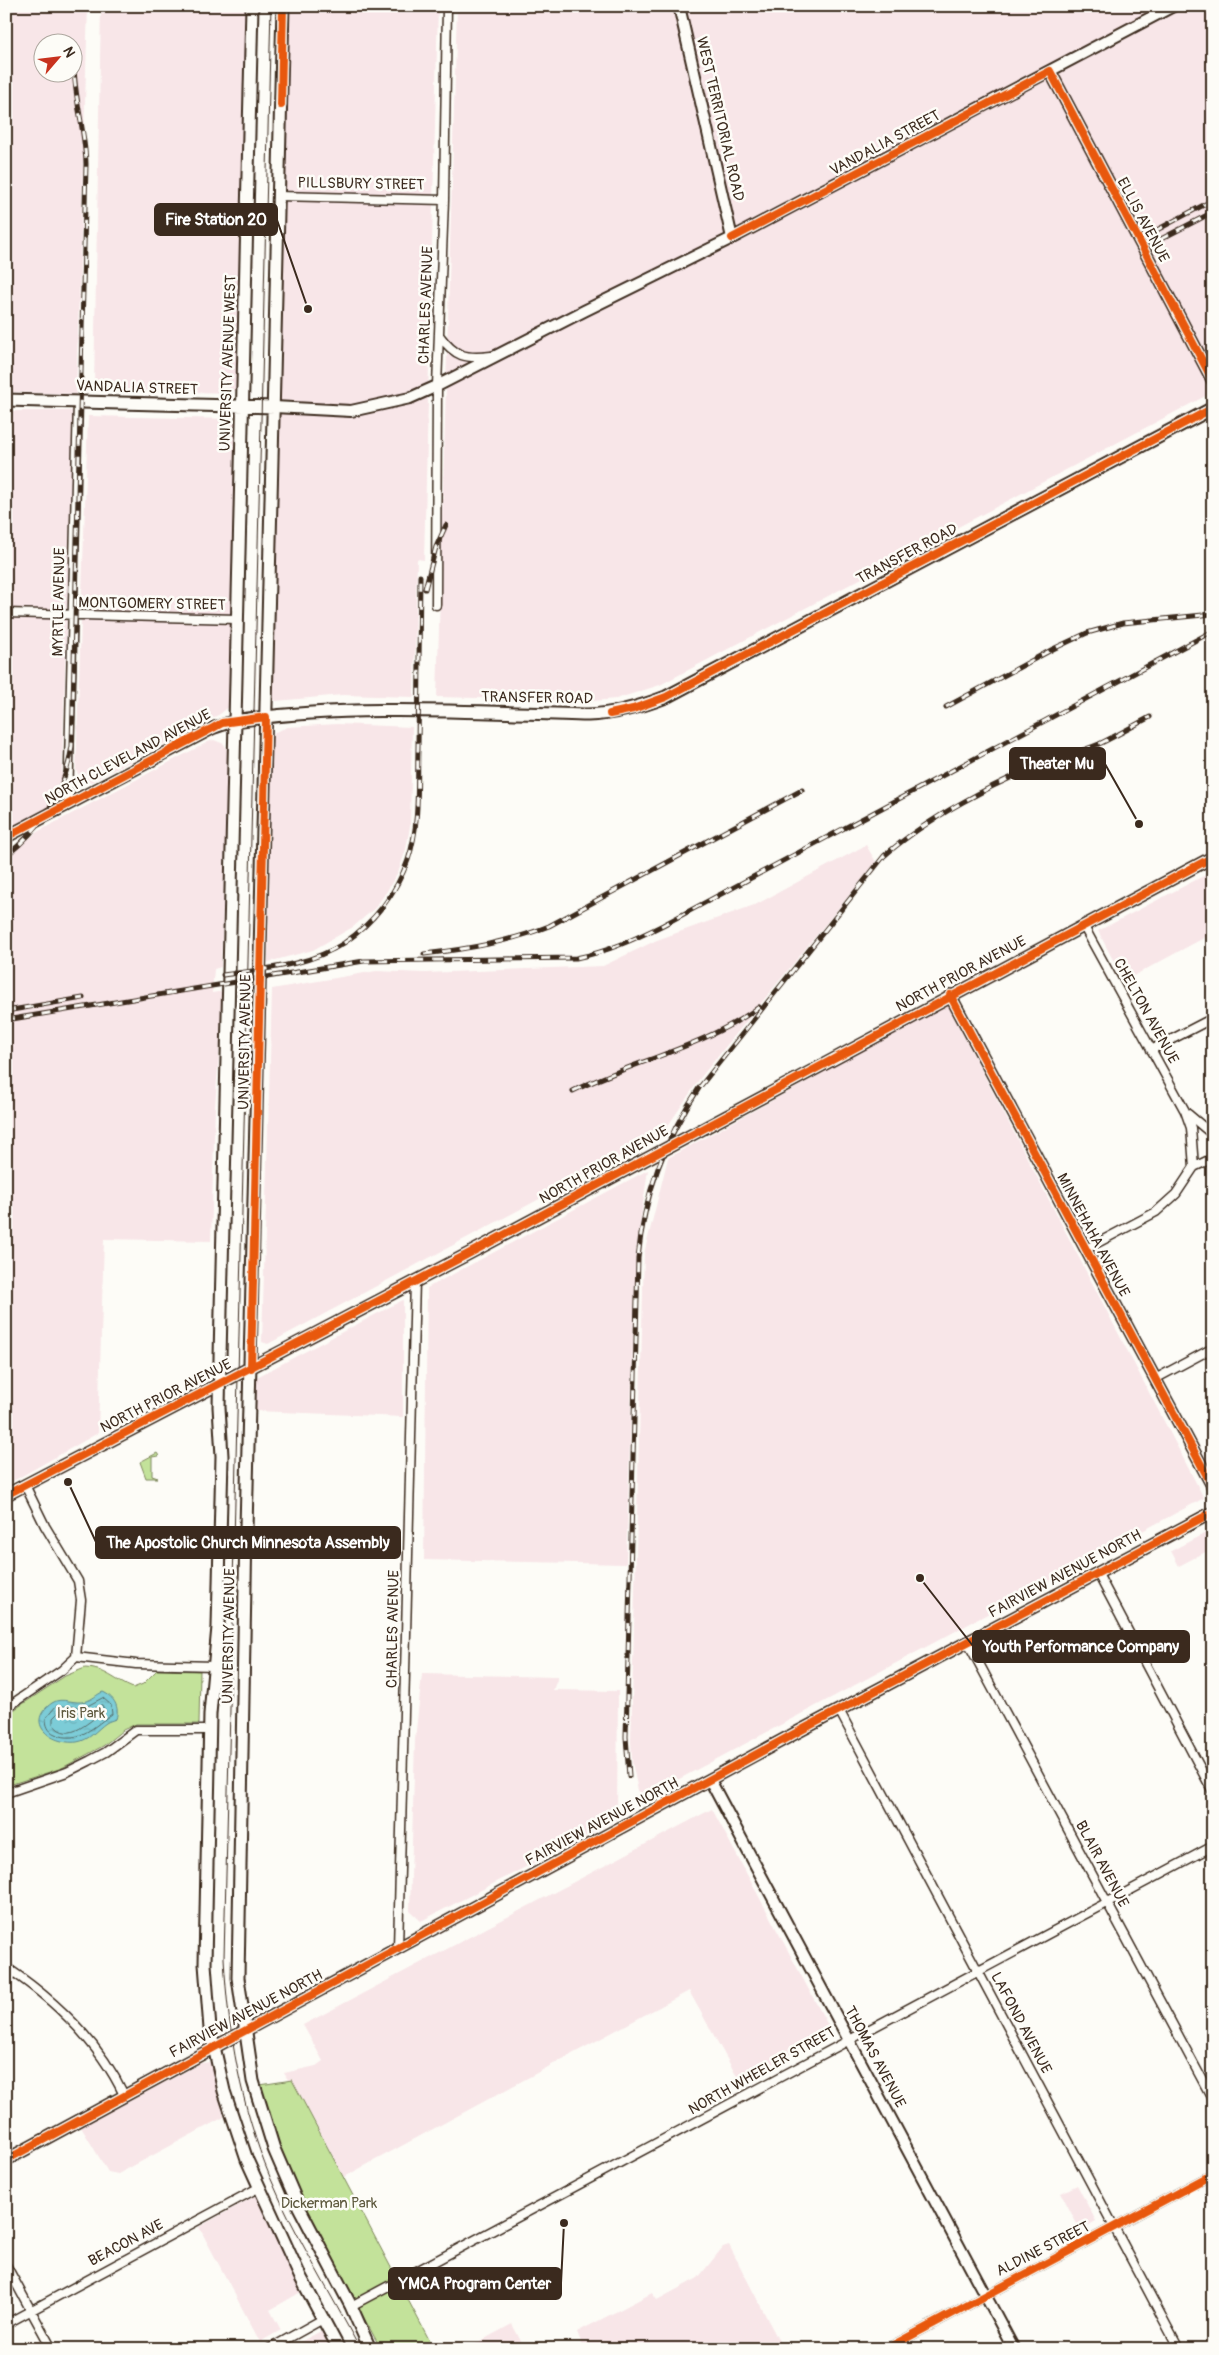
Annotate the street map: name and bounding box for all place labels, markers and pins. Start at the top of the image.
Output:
callout: Fire Station 20 [155,204,277,235]
callout: Theater Mu [1010,748,1105,779]
callout: The Apostolic Church Minnesota Assembly [96,1527,400,1558]
callout: Youth Performance Company [973,1631,1189,1662]
callout: YMCA Program Center [389,2268,561,2299]

